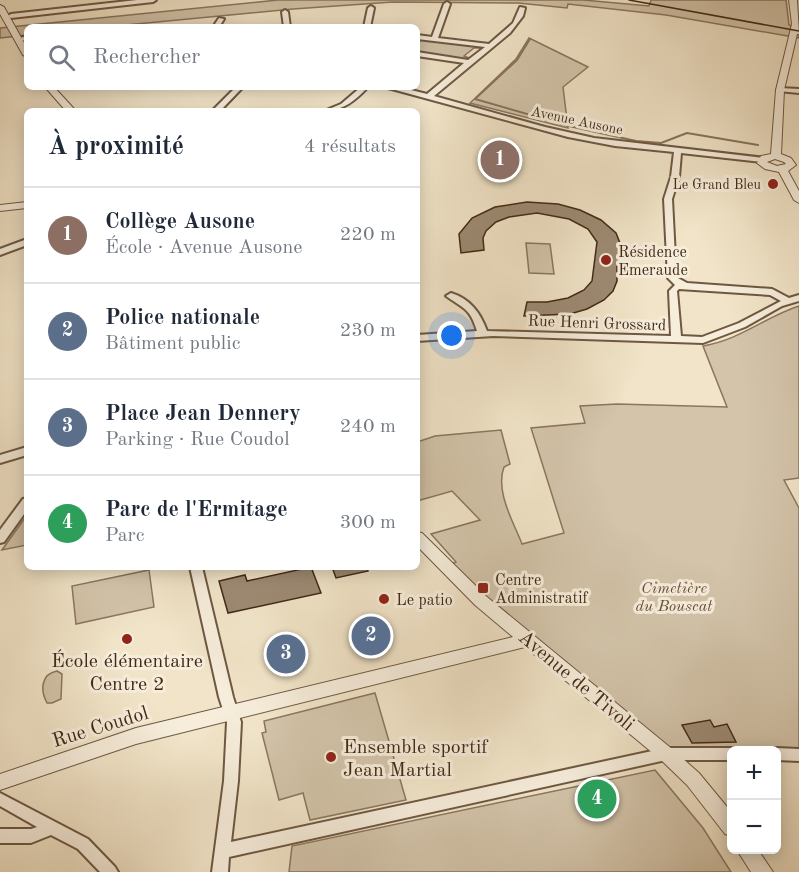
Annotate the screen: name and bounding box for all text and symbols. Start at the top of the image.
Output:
search box [24,24,420,90]
icon: search [45,41,78,74]
text: Rechercher [93,46,200,68]
street label: Avenue Ausone [530,104,624,138]
text: À proximité [48,134,184,160]
text: 4 résultats [304,137,396,157]
pin: 1 [480,138,520,182]
marker: Le Grand Bleu [766,177,780,191]
place label: Le Grand Bleu [672,178,762,192]
text: Collège Ausone [105,211,255,233]
text: 1 [62,225,73,245]
text: 220 m [340,225,396,245]
text: École · Avenue Ausone [105,238,303,258]
place label: Résidence Emeraude [618,245,688,279]
marker: Résidence Emeraude [599,253,613,267]
text: Police nationale [105,307,260,329]
street label: Rue Henri Grossard [527,314,666,334]
text: 2 [62,321,73,341]
text: 230 m [340,321,396,341]
your location [437,321,466,350]
text: Bâtiment public [105,334,240,354]
text: Place Jean Dennery [105,403,301,425]
text: 3 [62,417,73,437]
text: 240 m [340,417,396,437]
text: Parking · Rue Coudol [105,430,290,450]
text: Parc de l'Ermitage [105,499,288,521]
text: 4 [62,513,73,533]
text: 300 m [340,513,396,533]
text: Parc [105,526,145,546]
place label: Centre Administratif [495,573,588,607]
marker: Centre Administratif [476,581,490,595]
park label: Cimetière du Bouscat [636,581,713,615]
marker: Le patio [377,592,391,606]
place label: Le patio [396,593,453,609]
pin: 2 [352,614,391,658]
street label: Avenue de Tivoli [514,627,637,736]
marker: École élémentaire Centre 2 [120,632,134,646]
pin: 3 [266,632,306,676]
place label: École élémentaire Centre 2 [51,649,203,695]
street label: Rue Coudol [50,704,151,752]
place label: Ensemble sportif Jean Martial [343,738,489,781]
map controls [727,746,781,854]
button: + [727,746,781,800]
marker: Ensemble sportif Jean Martial [324,750,338,764]
pin: 4 [578,776,616,822]
button: − [727,800,781,854]

